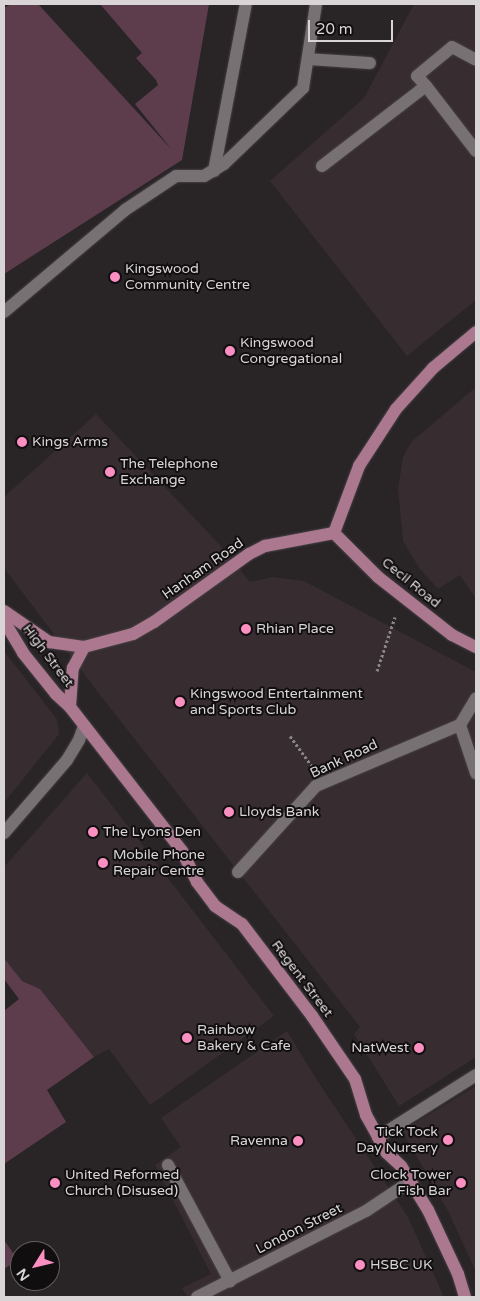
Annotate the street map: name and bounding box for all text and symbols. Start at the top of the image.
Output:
scale bar [310,10,395,42]
text: 20 m [316,20,353,38]
place label: Kingswood Community Centre [125,261,250,294]
marker: Kingswood Community Centre [109,271,121,283]
place label: Kingswood Congregational [240,335,342,368]
marker: Kingswood Congregational [224,345,236,357]
place label: Kings Arms [32,434,108,450]
marker: Kings Arms [16,436,28,448]
place label: The Telephone Exchange [120,456,218,488]
marker: The Telephone Exchange [104,466,116,478]
street label: Hanham Road [159,535,247,603]
street label: Cecil Road [378,554,444,612]
street label: High Street [19,621,77,691]
place label: Rhian Place [256,621,334,637]
marker: Rhian Place [240,623,252,635]
place label: Kingswood Entertainment and Sports Club [190,686,363,719]
marker: Kingswood Entertainment and Sports Club [174,696,186,708]
street label: Bank Road [308,736,380,782]
place label: Lloyds Bank [239,804,319,820]
marker: Lloyds Bank [223,806,235,818]
place label: The Lyons Den [103,824,201,840]
marker: The Lyons Den [87,826,99,838]
place label: Mobile Phone Repair Centre [113,847,205,880]
marker: Mobile Phone Repair Centre [97,857,109,869]
street label: Regent Street [268,937,336,1021]
place label: Rainbow Bakery & Cafe [197,1022,291,1054]
marker: Rainbow Bakery & Cafe [181,1032,193,1044]
place label: NatWest [351,1040,409,1056]
marker: NatWest [413,1042,425,1054]
place label: Tick Tock Day Nursery [356,1124,438,1156]
place label: Ravenna [230,1133,288,1149]
marker: Tick Tock Day Nursery [442,1134,454,1146]
marker: Ravenna [292,1135,304,1147]
place label: United Reformed Church (Disused) [65,1167,179,1200]
place label: Clock Tower Fish Bar [370,1167,451,1200]
marker: United Reformed Church (Disused) [49,1177,61,1189]
marker: Clock Tower Fish Bar [455,1177,467,1189]
street label: London Street [253,1200,345,1258]
north arrow [10,1241,60,1291]
place label: HSBC UK [370,1257,432,1273]
marker: HSBC UK [354,1259,366,1271]
text: N [13,1265,33,1284]

